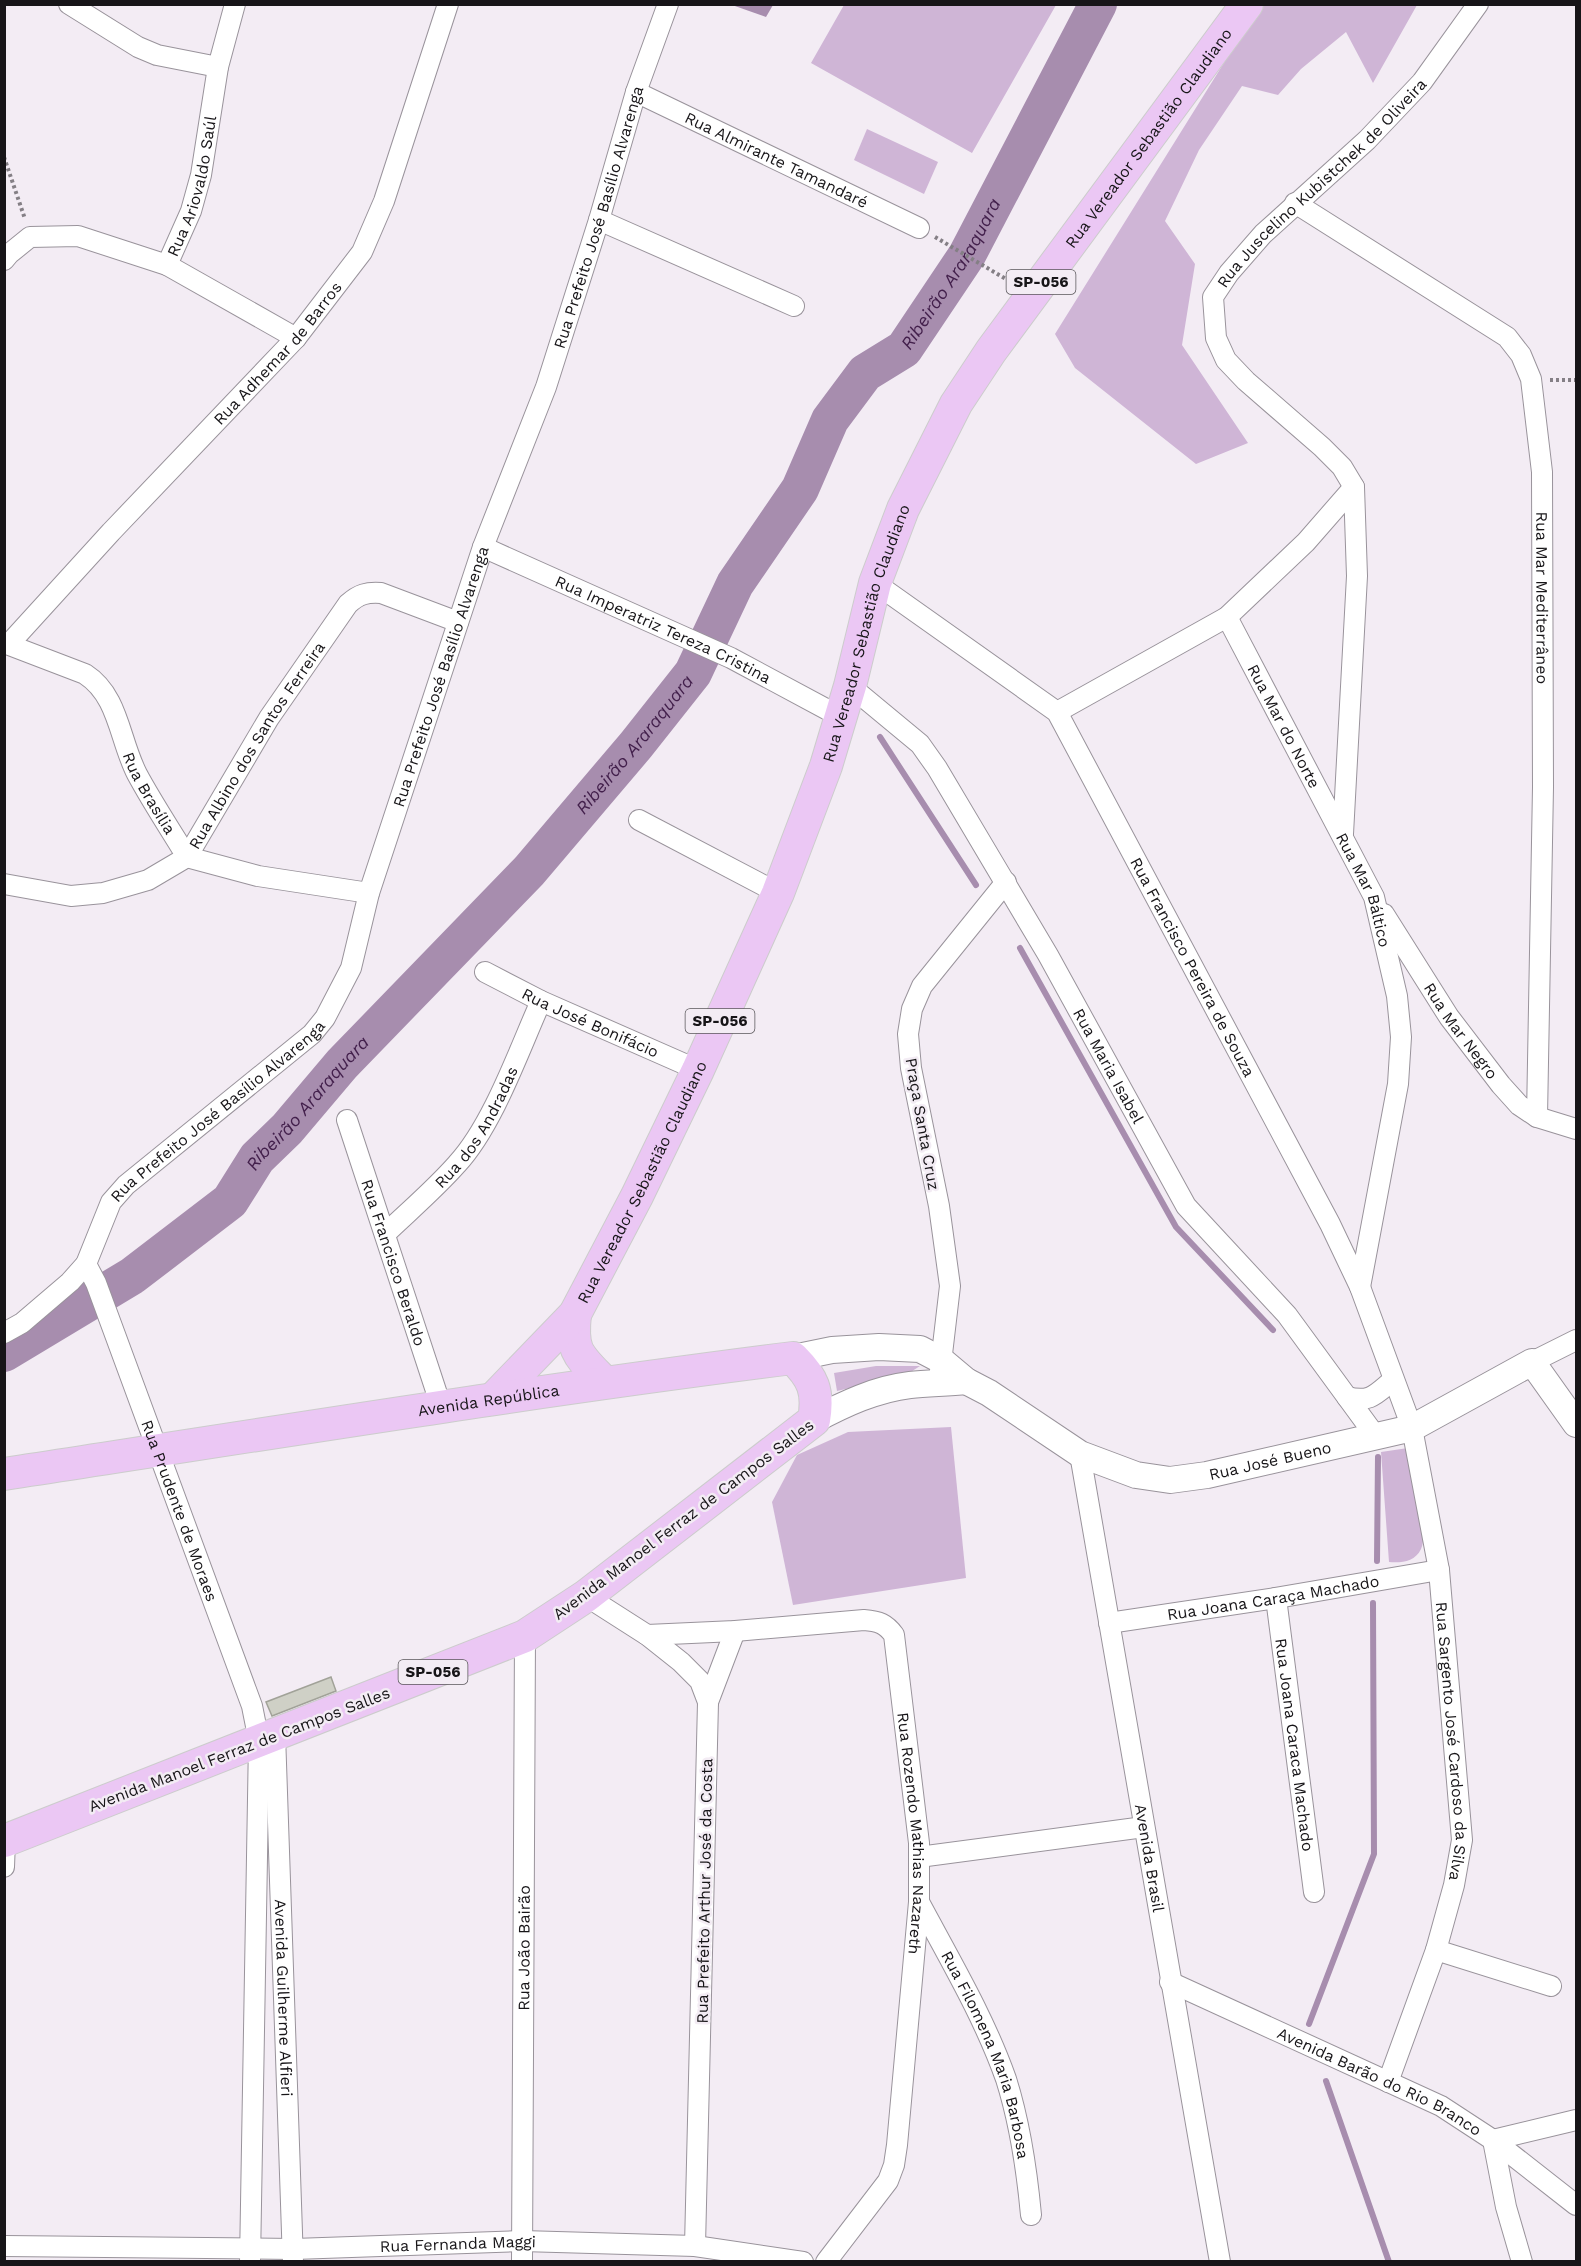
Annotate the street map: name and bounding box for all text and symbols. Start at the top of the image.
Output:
street label: Rua Vereador Sebastião Claudiano [1061,24,1236,252]
street label: Rua Juscelino Kubistchek de Oliveira [1213,75,1430,291]
street label: Rua Prefeito José Basílio Alvarenga [550,83,647,351]
street label: Rua Almirante Tamandaré [682,108,871,212]
street label: Rua Ariovaldo Saúl [163,114,220,259]
water label: Ribeirão Araraquara [896,195,1005,353]
road number: SP-056 [1006,270,1076,294]
street label: Rua Adhemar de Barros [210,278,346,429]
street label: Rua Vereador Sebastião Claudiano [819,502,914,765]
street label: Rua Mar Mediterrâneo [1532,511,1552,684]
street label: Rua Prefeito José Basílio Alvarenga [389,544,493,809]
street label: Rua Imperatriz Tereza Cristina [552,572,774,688]
street label: Rua Albino dos Santos Ferreira [185,638,329,853]
street label: Rua Mar do Norte [1243,661,1324,791]
water label: Ribeirão Araraquara [571,670,698,818]
street label: Rua Brasília [119,750,179,838]
street label: Rua Mar Báltico [1332,830,1394,949]
street label: Rua Francisco Pereira de Souza [1126,854,1259,1080]
street label: Rua Mar Negro [1420,979,1502,1083]
street label: Rua José Bonifácio [519,984,662,1062]
street label: Rua Maria Isabel [1069,1005,1148,1127]
road number: SP-056 [686,1009,754,1033]
street label: Rua Prefeito José Basílio Alvarenga [107,1017,329,1206]
water label: Ribeirão Araraquara [241,1032,373,1174]
street label: Praça Santa Cruz [902,1056,943,1192]
street label: Rua Vereador Sebastião Claudiano [573,1058,711,1307]
street label: Rua dos Andradas [431,1064,522,1192]
street label: Rua Francisco Beraldo [357,1177,430,1348]
street label: Avenida República [416,1381,560,1420]
street label: Avenida Manoel Ferraz de Campos Salles [549,1415,817,1624]
street label: Rua Prudente de Moraes [137,1417,222,1604]
street label: Rua José Bueno [1207,1438,1333,1484]
street label: Rua Joana Caraça Machado [1166,1571,1381,1624]
street label: Rua Sargento José Cardoso da Silva [1432,1601,1471,1882]
street label: Rua Joana Caraca Machado [1271,1637,1318,1852]
road number: SP-056 [398,1660,468,1684]
street label: Avenida Manoel Ferraz de Campos Salles [86,1683,393,1816]
street label: Rua Rozendo Mathias Nazareth [893,1711,928,1955]
street label: Rua Prefeito Arthur José da Costa [693,1758,716,2024]
street label: Avenida Brasil [1131,1803,1168,1914]
street label: Rua João Bairão [514,1885,534,2011]
street label: Avenida Guilherme Alfieri [271,1899,296,2097]
street label: Rua Filomena Maria Barbosa [937,1948,1033,2160]
street label: Avenida Barão do Rio Branco [1274,2023,1485,2140]
street label: Rua Fernanda Maggi [380,2232,536,2256]

